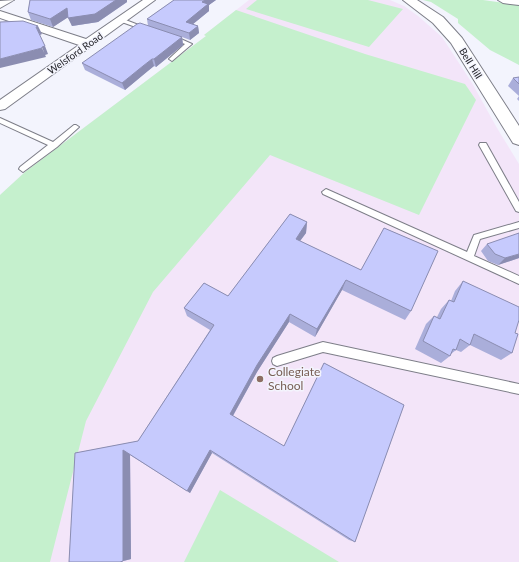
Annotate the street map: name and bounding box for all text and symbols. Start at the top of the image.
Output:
street label: Welsford Road [45,30,105,76]
street label: Bell Hill [457,46,485,80]
place label: Collegiate School [268,364,320,393]
marker: Collegiate School [255,374,265,384]

